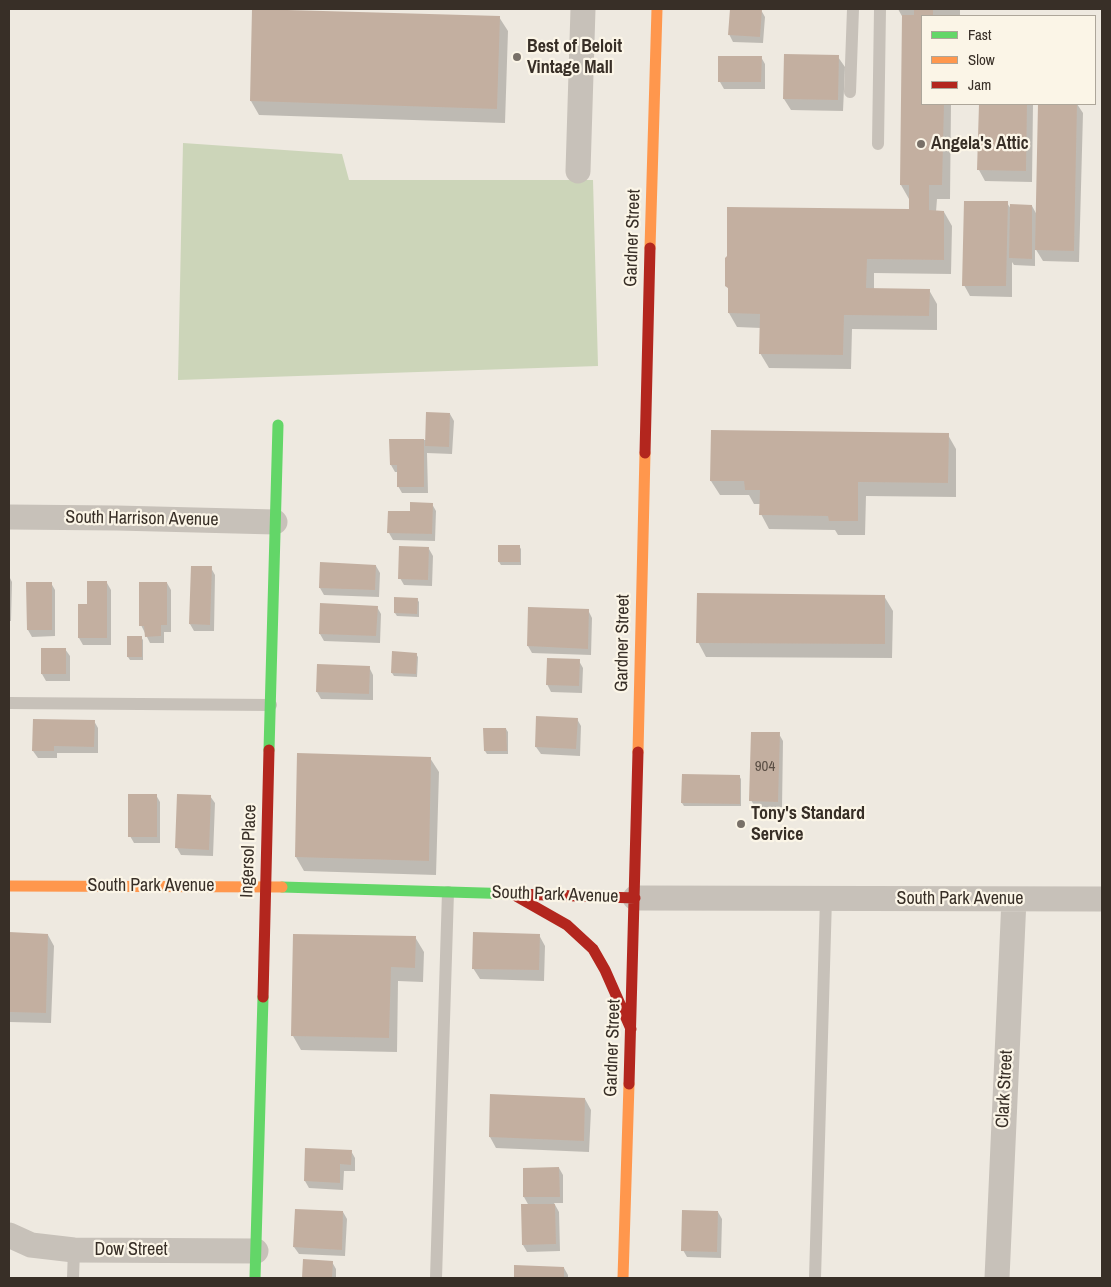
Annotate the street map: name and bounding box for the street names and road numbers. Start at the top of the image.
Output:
street label: Gardner Street [621,189,645,287]
street label: South Harrison Avenue [65,507,219,531]
street label: Gardner Street [611,594,635,692]
street label: Ingersol Place [237,804,261,898]
street label: South Park Avenue [88,875,214,897]
street label: South Park Avenue [491,882,619,908]
street label: South Park Avenue [897,888,1023,910]
street label: Gardner Street [601,999,625,1097]
street label: Clark Street [992,1050,1018,1128]
street label: Dow Street [94,1239,168,1261]

